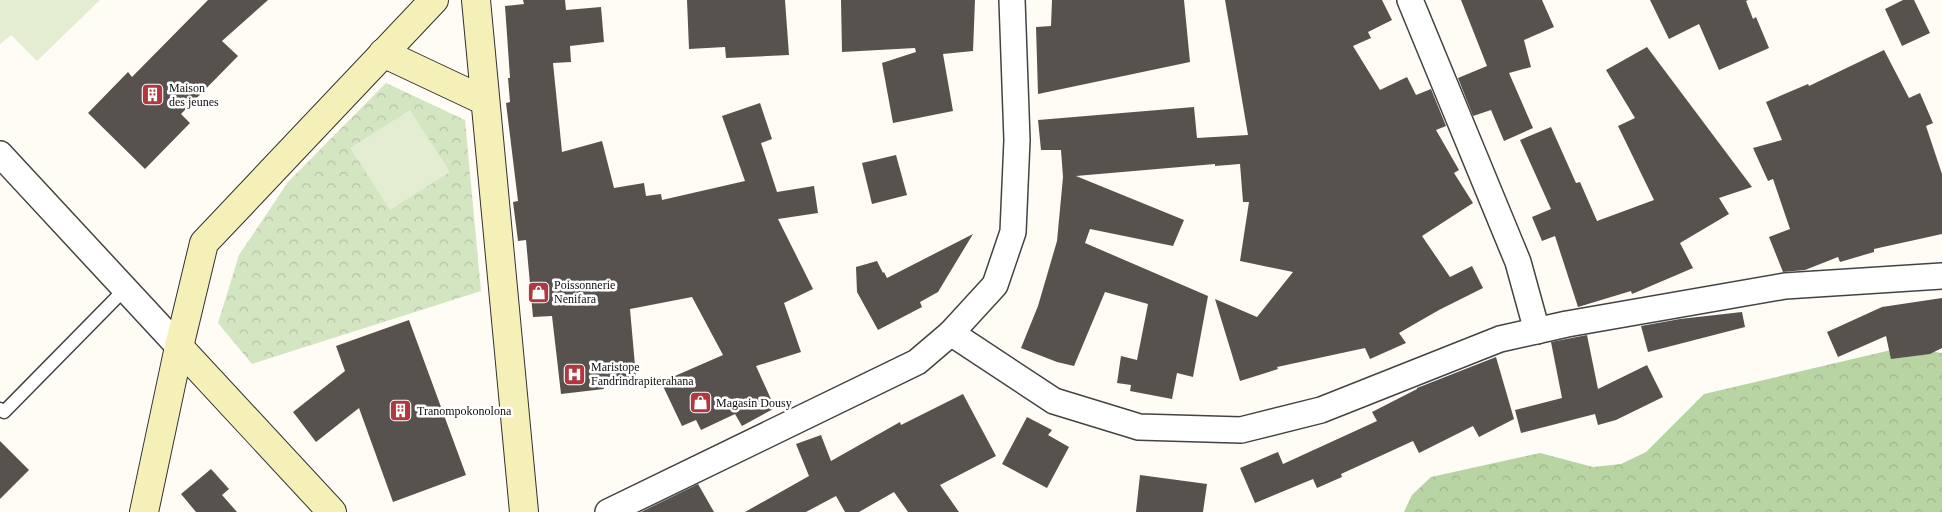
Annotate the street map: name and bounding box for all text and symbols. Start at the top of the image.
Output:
place label: Maison des jeunes [169,81,219,109]
building icon: Maison des jeunes [141,83,165,107]
place label: Poissonnerie Nenifara [554,278,615,306]
shop icon: Poissonnerie Nenifara [526,280,550,304]
place label: Maristope Fandrindrapiterahana [591,360,694,388]
hospital icon: Maristope Fandrindrapiterahana [563,362,587,386]
shop icon: Magasin Dousy [688,391,712,415]
place label: Magasin Dousy [716,396,792,410]
building icon: Tranompokonolona [389,399,413,423]
place label: Tranompokonolona [417,404,512,418]

